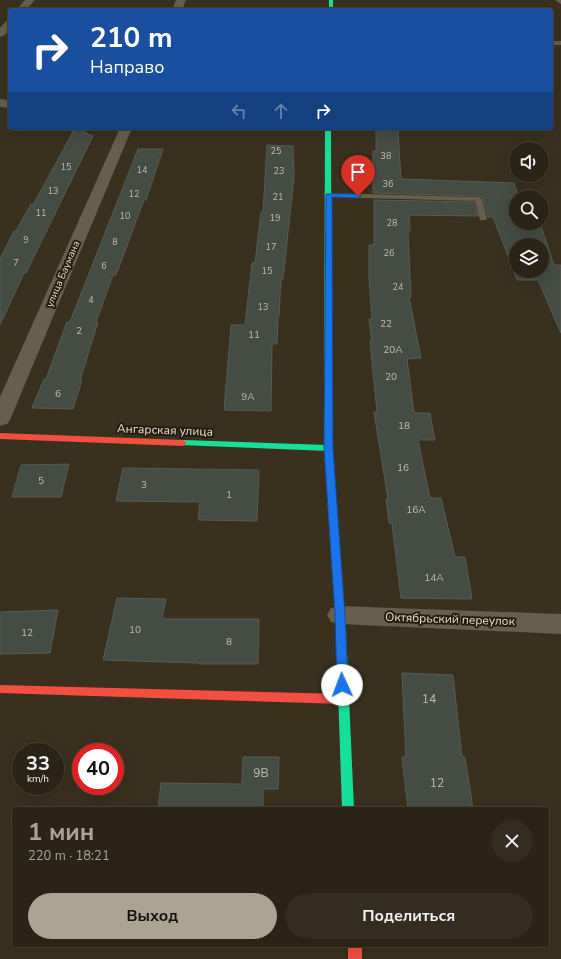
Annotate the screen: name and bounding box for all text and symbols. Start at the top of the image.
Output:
text: 210 m [90,19,173,57]
icon: right [24,24,76,76]
text: Направо [90,55,164,79]
icon: left [228,100,250,122]
icon: ahead [270,100,292,122]
icon: right [312,100,334,122]
map controls [509,142,549,278]
button: sound [509,142,549,182]
house number: 25 [271,145,281,157]
house number: 38 [381,150,391,162]
pin [341,155,375,196]
house number: 15 [61,161,71,173]
icon: arrive [347,161,369,183]
house number: 14 [137,164,148,176]
house number: 23 [274,165,284,177]
house number: 36 [383,178,393,190]
house number: 13 [48,185,58,197]
house number: 12 [129,188,139,200]
button: search [509,190,549,230]
house number: 21 [273,191,283,203]
house number: 11 [36,207,46,219]
house number: 10 [120,210,130,222]
house number: 19 [270,212,280,224]
house number: 28 [387,217,397,229]
house number: 9 [23,234,29,246]
house number: 8 [112,236,118,248]
button: layers [509,238,549,278]
street label: улица Баумана [43,239,83,309]
house number: 17 [266,241,276,253]
house number: 26 [384,247,394,259]
house number: 7 [13,257,19,269]
house number: 6 [101,260,107,272]
house number: 15 [262,265,272,277]
house number: 24 [393,281,404,293]
house number: 4 [88,294,94,306]
house number: 13 [258,301,268,313]
house number: 22 [380,317,392,331]
house number: 2 [76,324,82,338]
house number: 11 [248,328,260,342]
house number: 20А [383,343,403,357]
house number: 20 [385,370,397,384]
house number: 6 [55,387,61,401]
house number: 9А [241,390,255,404]
house number: 18 [398,419,410,433]
street label: Ангарская улица [117,420,213,440]
house number: 16 [397,461,409,475]
house number: 5 [38,474,44,488]
house number: 3 [141,478,147,492]
house number: 1 [226,488,232,502]
house number: 16А [406,503,426,517]
house number: 14А [424,571,444,585]
street label: Октябрьский переулок [385,609,516,629]
house number: 10 [129,623,141,637]
house number: 12 [21,626,33,640]
house number: 8 [226,635,232,649]
position arrow [321,664,363,706]
house number: 14 [422,691,436,707]
speed limit sign: 40 [72,743,124,795]
text: 33 [26,750,50,777]
house number: 9В [253,765,269,781]
text: km/h [27,772,49,786]
house number: 12 [430,775,444,791]
text: 1 мин [28,816,94,848]
button: close [491,820,533,862]
text: 220 m · 18:21 [28,847,110,865]
button: Выход [28,893,277,939]
button: Поделиться [285,893,533,939]

